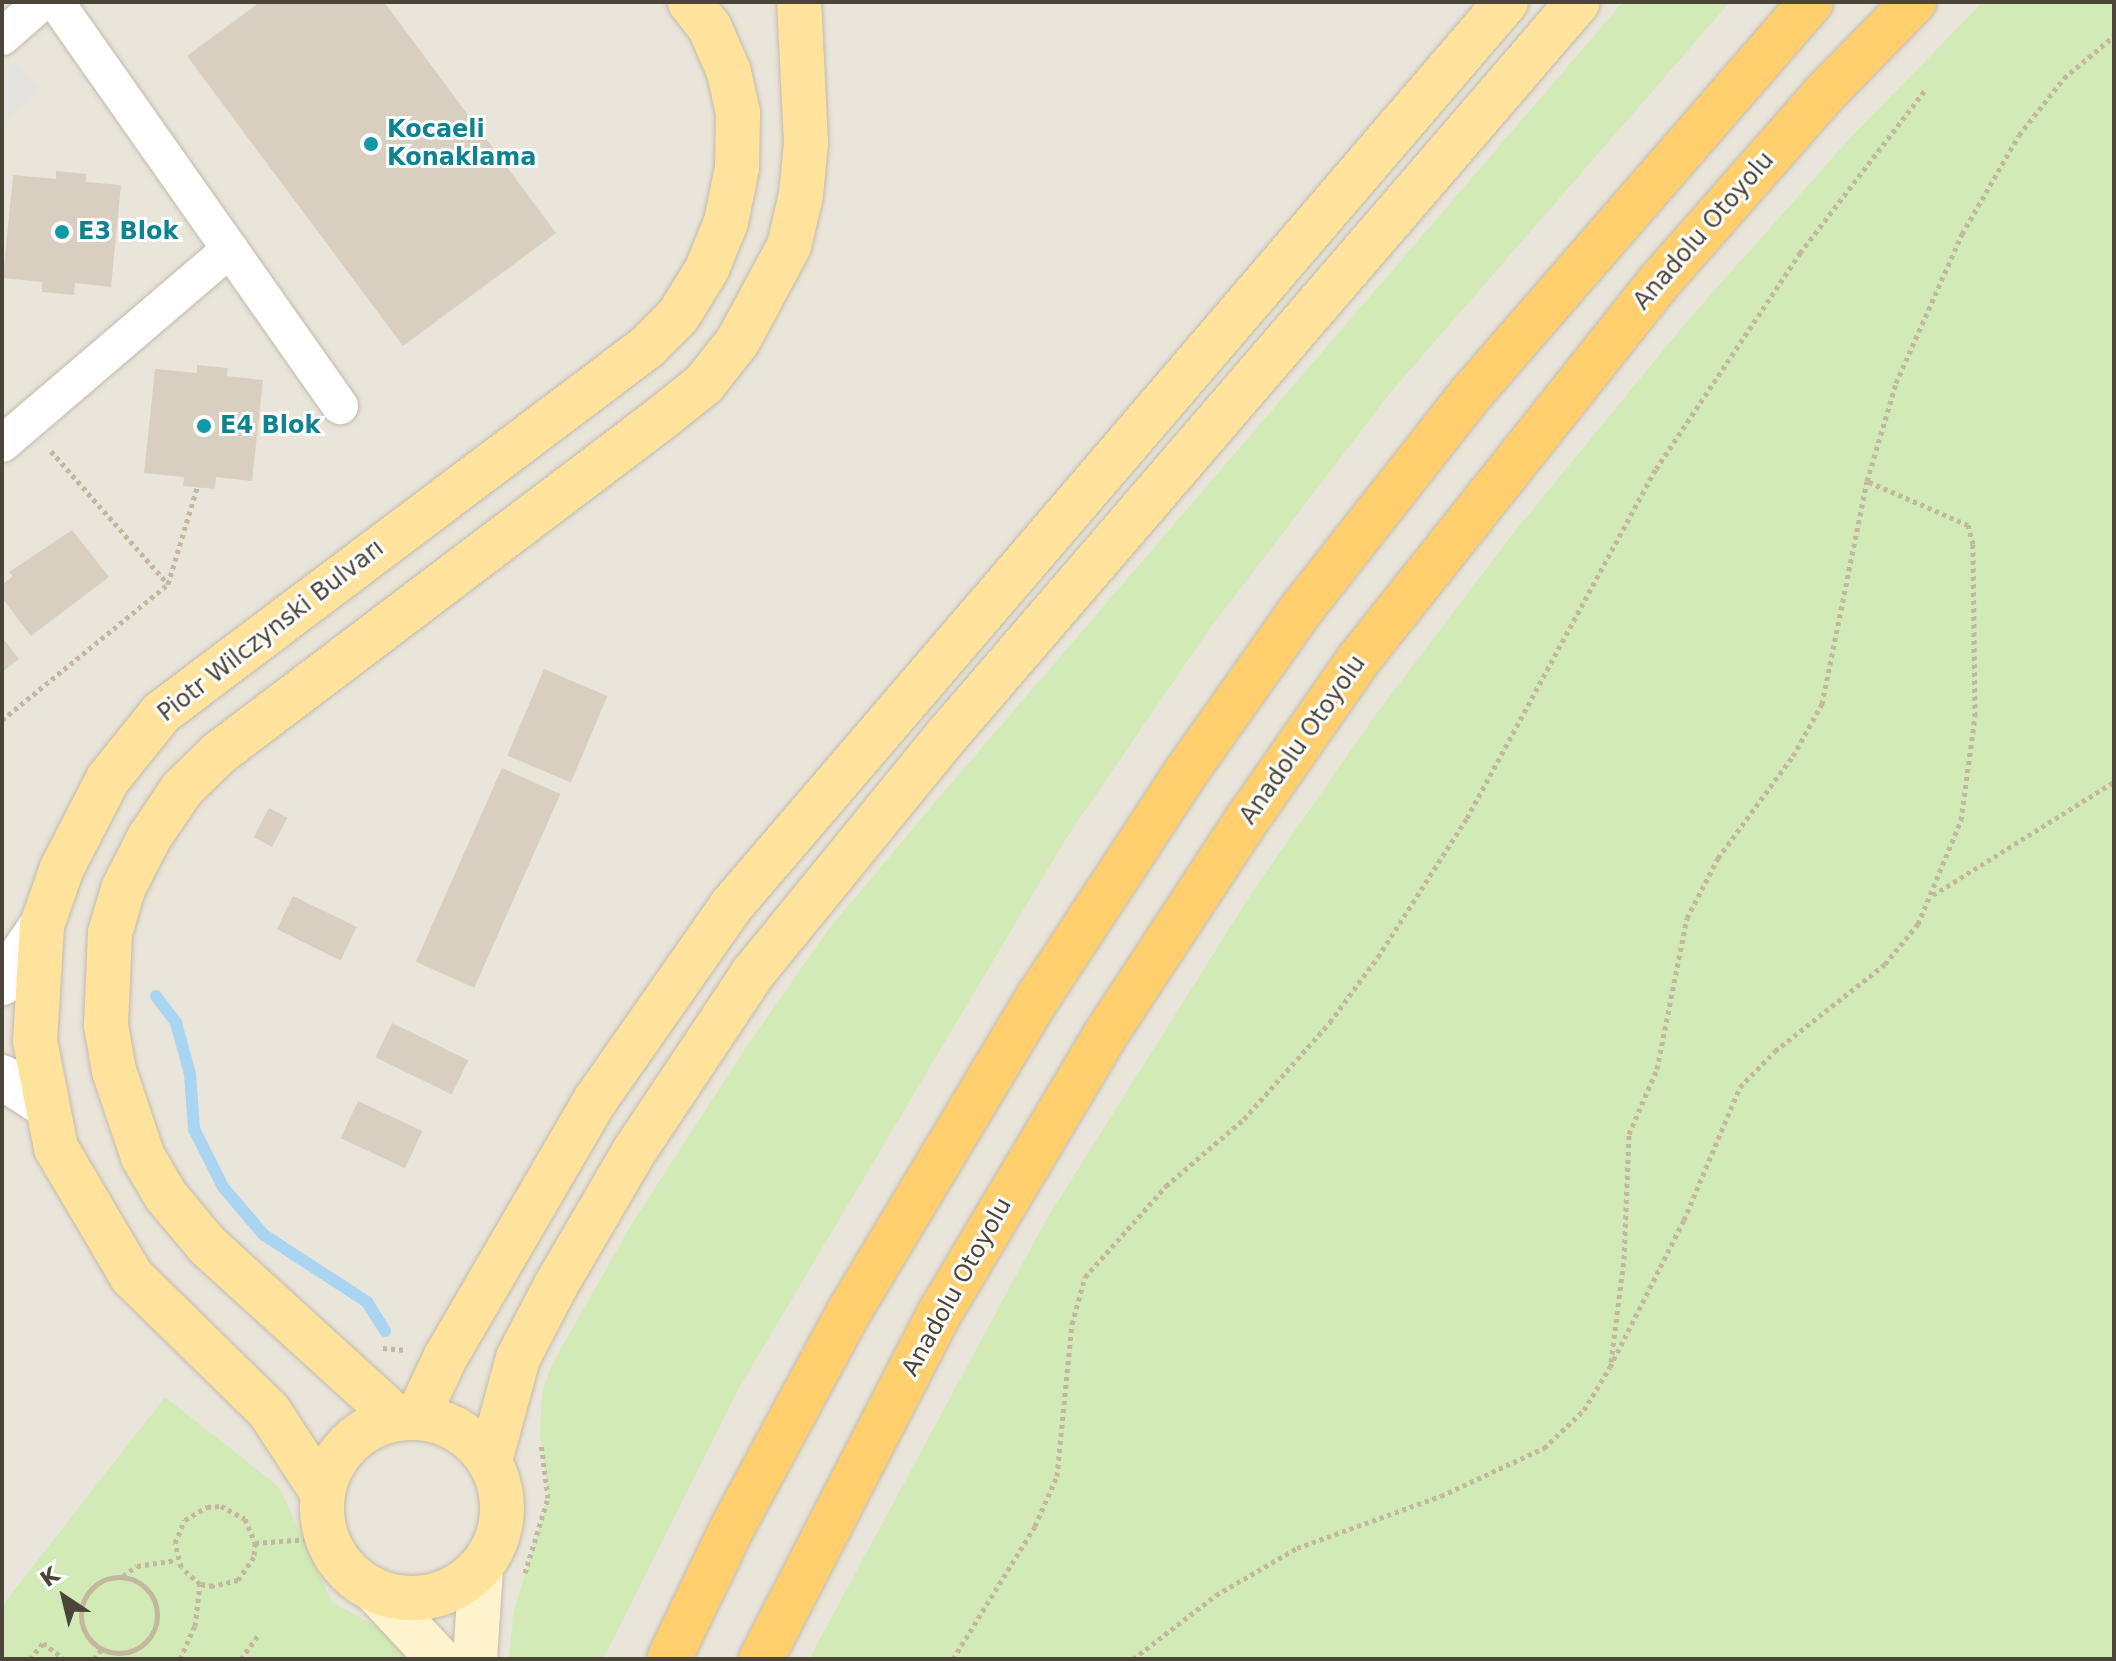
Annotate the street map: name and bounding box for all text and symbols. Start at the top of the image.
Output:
place label: Kocaeli Konaklama [387,116,537,172]
marker: Kocaeli Konaklama [362,135,380,153]
street label: Anadolu Otoyolu [1628,146,1780,316]
place label: E3 Blok [78,218,178,246]
marker: E3 Blok [53,223,71,241]
place label: E4 Blok [220,412,320,440]
marker: E4 Blok [195,417,213,435]
street label: Piotr Wilczynski Bulvarı [152,534,390,728]
street label: Anadolu Otoyolu [1234,650,1372,830]
street label: Anadolu Otoyolu [896,1193,1018,1381]
north arrow [24,1557,104,1637]
text: K [36,1562,64,1592]

